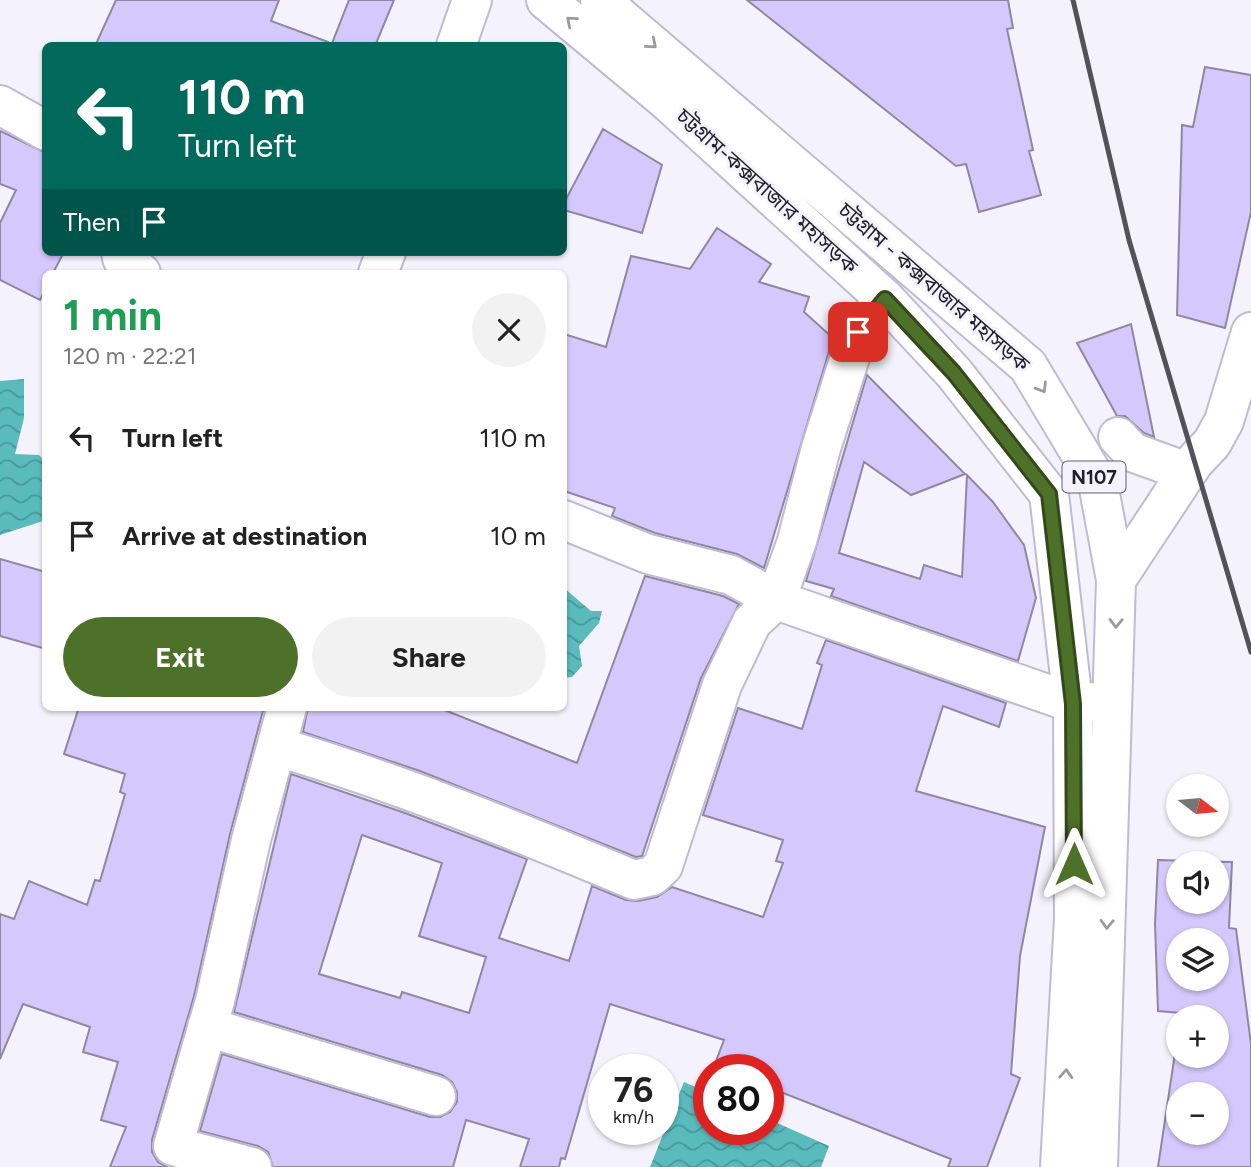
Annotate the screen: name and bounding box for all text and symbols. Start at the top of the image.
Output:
one-way arrow [566,17,579,29]
one-way arrow [643,36,656,48]
text: 110 m [178,67,306,126]
icon: left [63,70,154,161]
street label: চট্টগ্রাম-কক্সবাজার মহাসড়ক [671,102,864,279]
text: Turn left [178,127,297,165]
street label: চট্টগ্রাম - কক্সবাজার মহাসড়ক [833,196,1036,377]
icon: arrive [135,203,173,241]
text: Then [63,206,121,238]
text: 1 min [63,290,162,341]
button: close [472,293,546,367]
pin [828,302,888,362]
icon: arrive [839,313,877,351]
text: 120 m · 22:21 [63,342,196,370]
one-way arrow [1033,381,1046,394]
icon: left [63,419,101,457]
text: Turn left [122,422,223,454]
text: 110 m [479,422,546,454]
road number: N107 [1062,462,1126,492]
icon: arrive [63,517,101,555]
text: Arrive at destination [122,520,367,552]
text: 10 m [490,520,546,552]
button: Exit [63,617,298,697]
button: Share [312,617,546,697]
one-way arrow [1108,618,1124,629]
north arrow [1166,774,1228,836]
map controls [1166,774,1229,1145]
position arrow [1037,827,1111,901]
button: sound [1166,851,1229,914]
one-way arrow [1099,919,1114,930]
button: layers [1166,928,1229,991]
button: + [1166,1005,1229,1068]
speed limit sign: 80 [693,1054,784,1145]
text: 76 [614,1069,653,1111]
one-way arrow [1059,1069,1074,1080]
button: − [1166,1082,1229,1145]
text: km/h [613,1106,654,1128]

